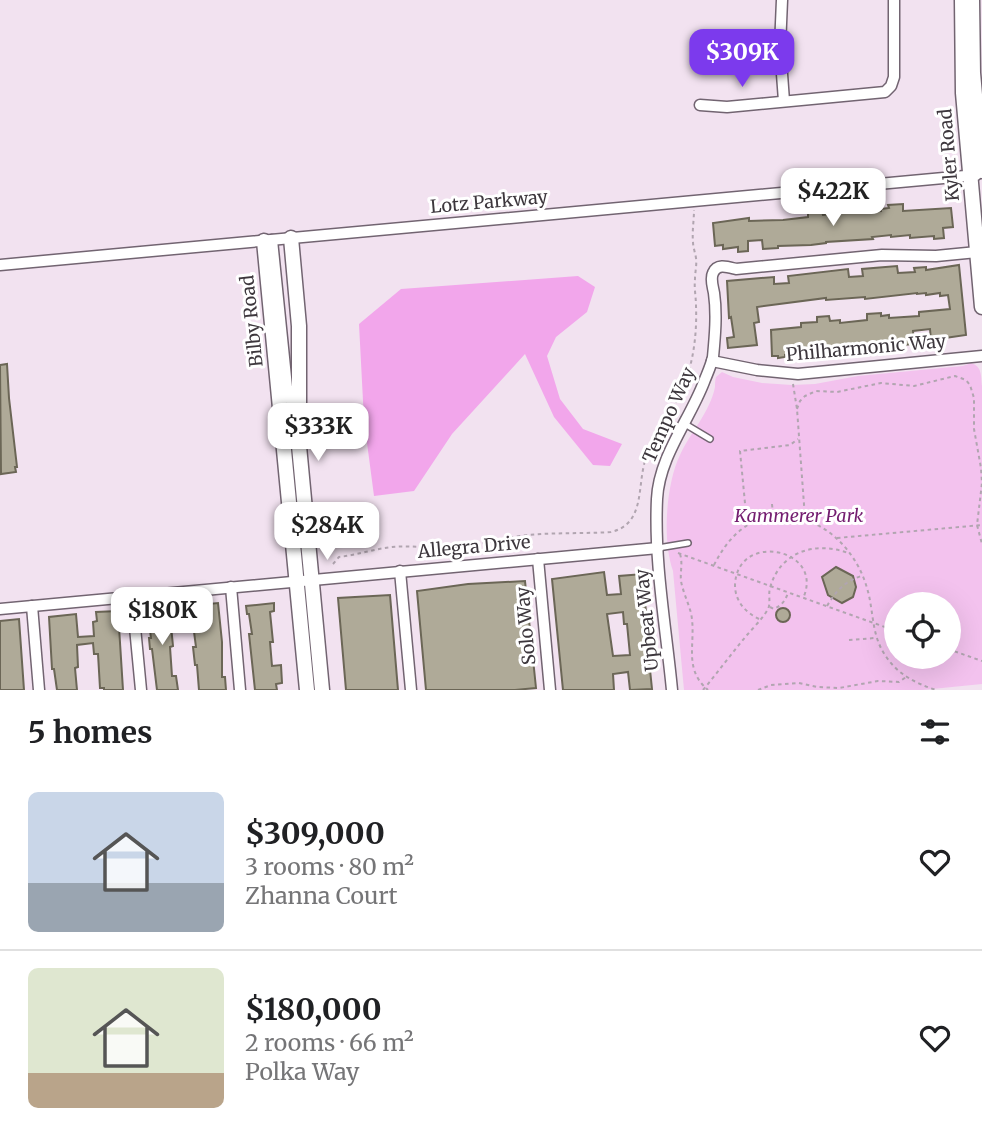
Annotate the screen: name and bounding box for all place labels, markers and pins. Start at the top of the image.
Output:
pin: $309K [693,29,791,89]
pin: $422K [784,168,882,228]
pin: $333K [269,404,367,463]
pin: $284K [278,503,376,562]
pin: $180K [113,588,211,647]

